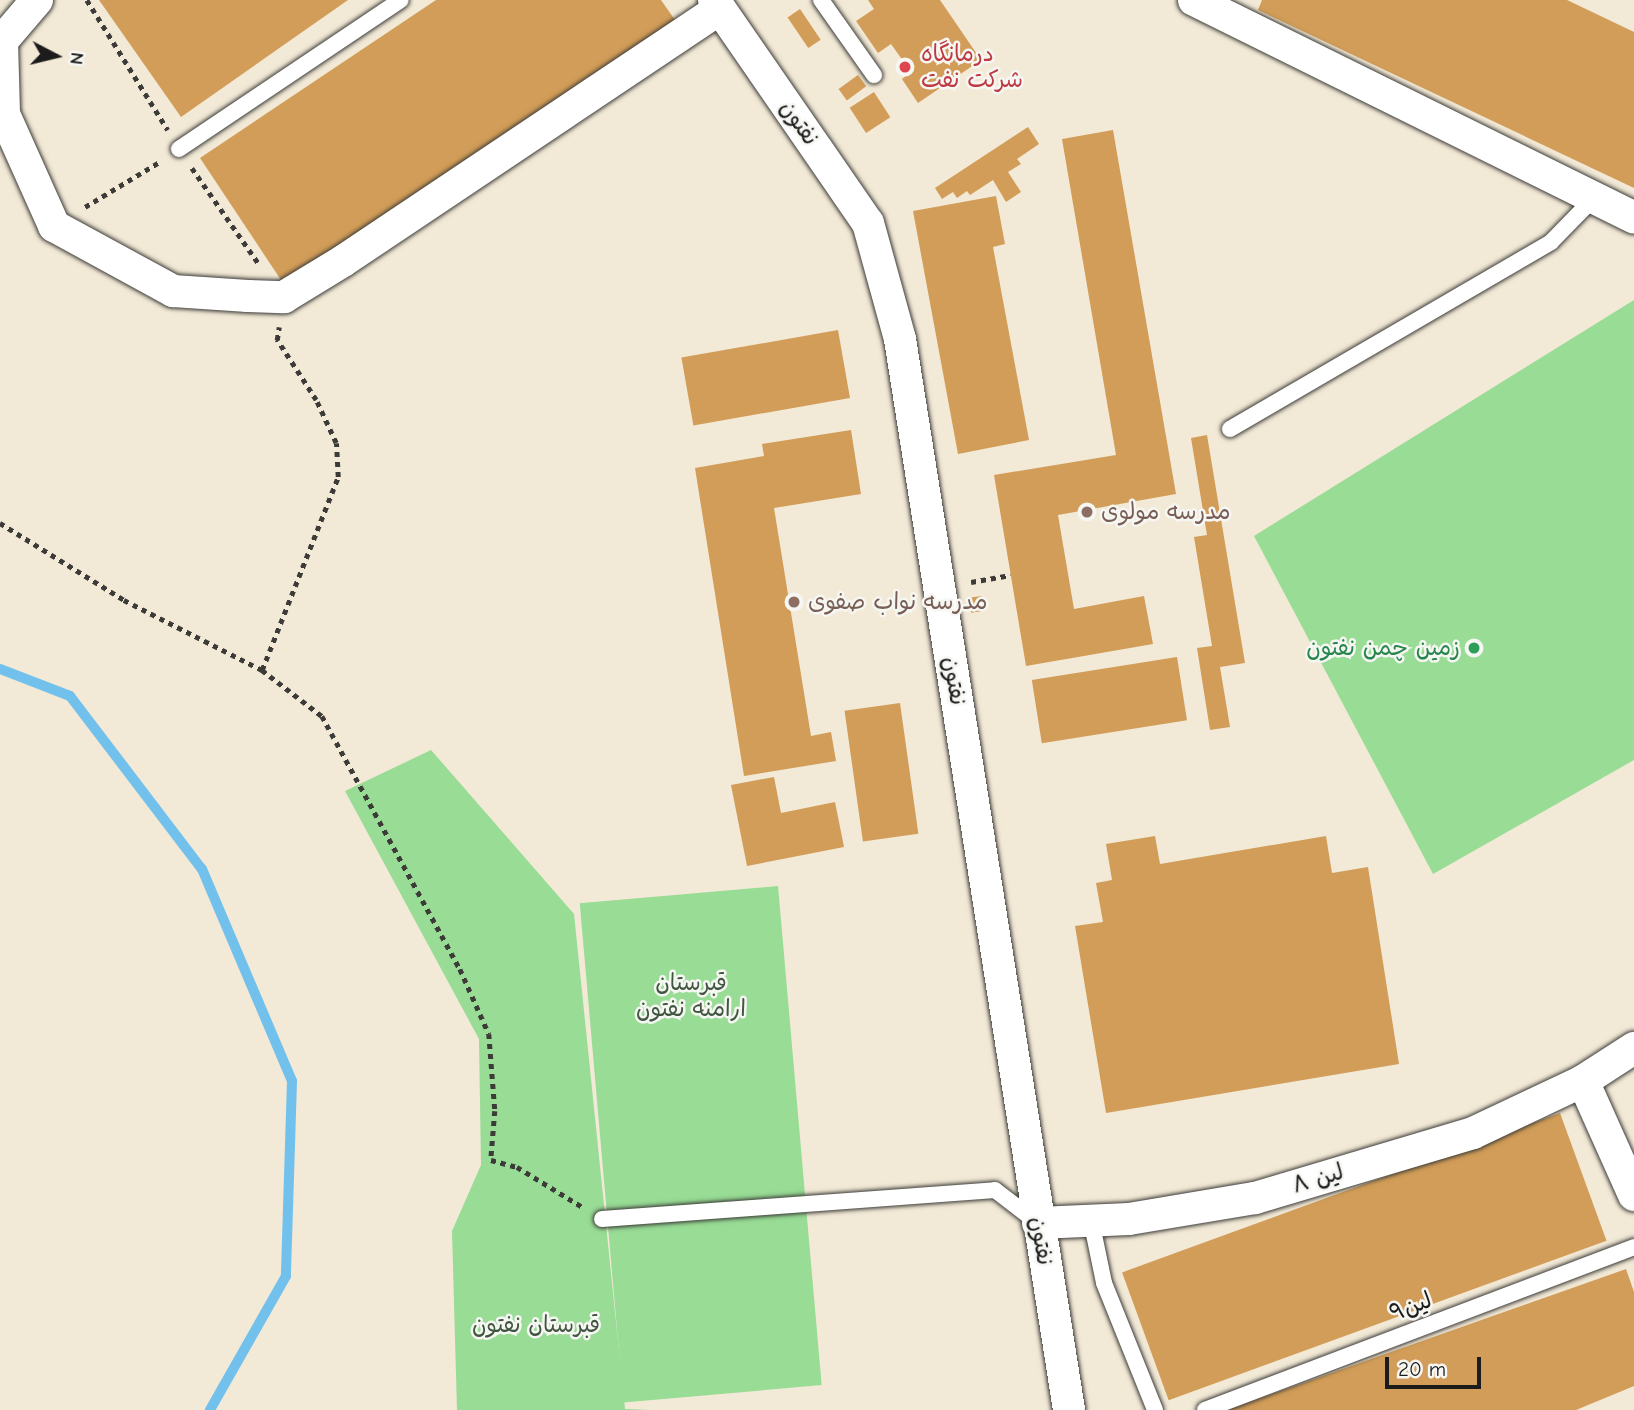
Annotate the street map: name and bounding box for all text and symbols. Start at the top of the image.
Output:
north arrow [21,21,91,91]
place label: درمانگاه شرکت نفت [921,40,1023,94]
text: N [65,51,89,66]
marker: درمانگاه شرکت نفت [895,57,915,77]
street label: نفتون [774,95,824,151]
place label: مدرسه مولوی [1101,498,1231,526]
marker: مدرسه مولوی [1079,504,1095,520]
place label: مدرسه نواب صفوی [808,588,987,616]
marker: مدرسه نواب صفوی [786,594,802,610]
place label: زمین چمن نفتون [1306,634,1460,662]
marker: زمین چمن نفتون [1466,640,1482,656]
street label: نفتون [937,655,971,707]
park label: قبرستان ارامنه نفتون [636,969,746,1023]
street label: لین ۸ [1289,1158,1347,1200]
street label: نفتون [1024,1215,1058,1267]
street label: لین۹ [1386,1286,1436,1328]
park label: قبرستان نفتون [472,1311,600,1339]
scale bar [1389,1344,1485,1388]
text: 20 m [1398,1357,1446,1381]

